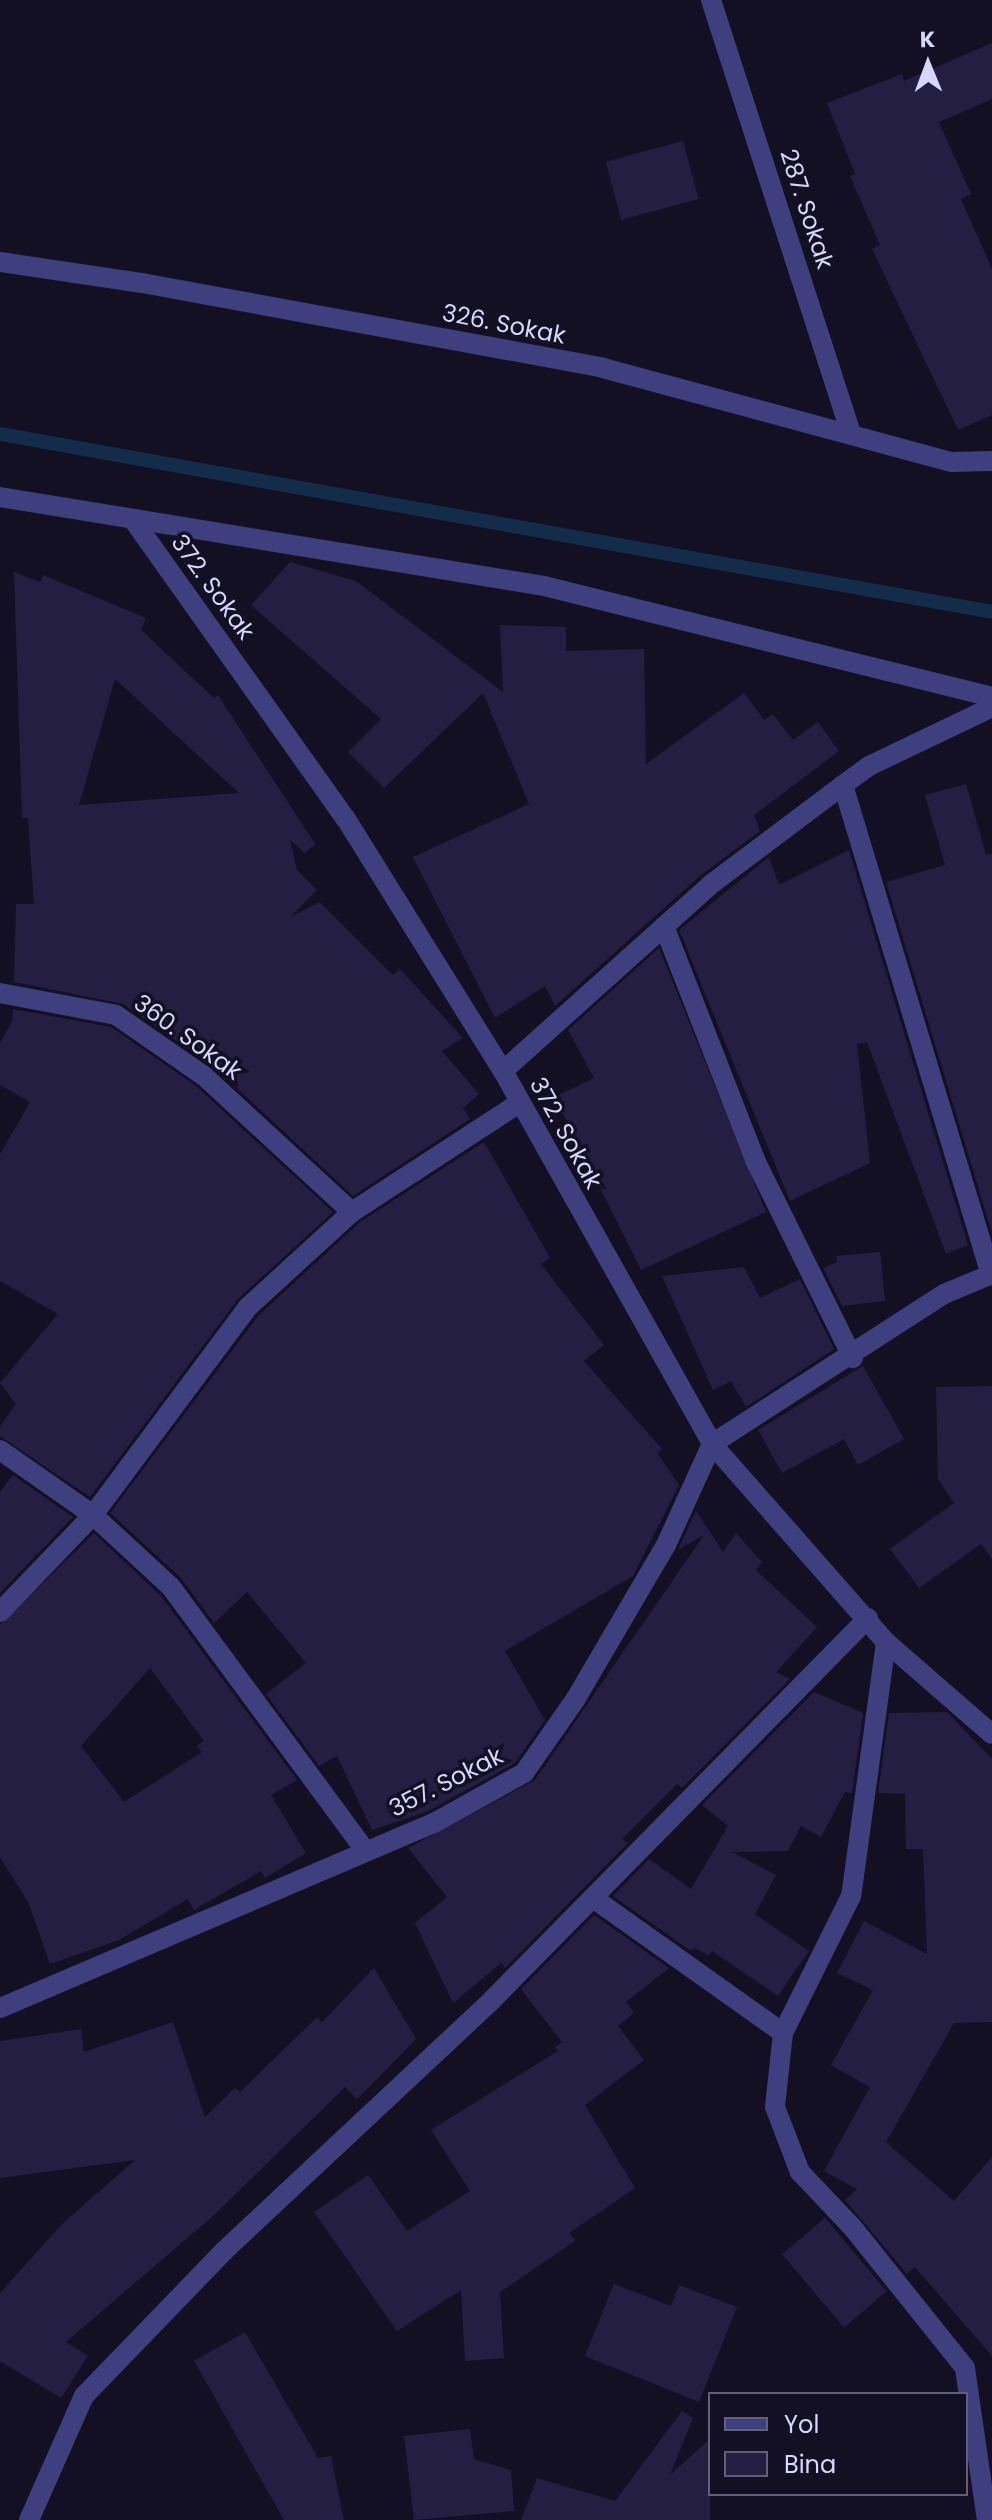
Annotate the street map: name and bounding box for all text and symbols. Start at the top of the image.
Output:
north arrow [888,24,968,104]
text: K [920,24,936,55]
street label: 287. Sokak [774,146,840,272]
street label: 326. Sokak [440,298,568,350]
street label: 372. Sokak [165,529,261,645]
street label: 360. Sokak [128,988,248,1086]
street label: 372. Sokak [524,1072,608,1194]
street label: 357. Sokak [384,1741,508,1823]
legend [708,2392,968,2496]
text: Yol [784,2408,819,2441]
text: Bina [784,2448,836,2481]

